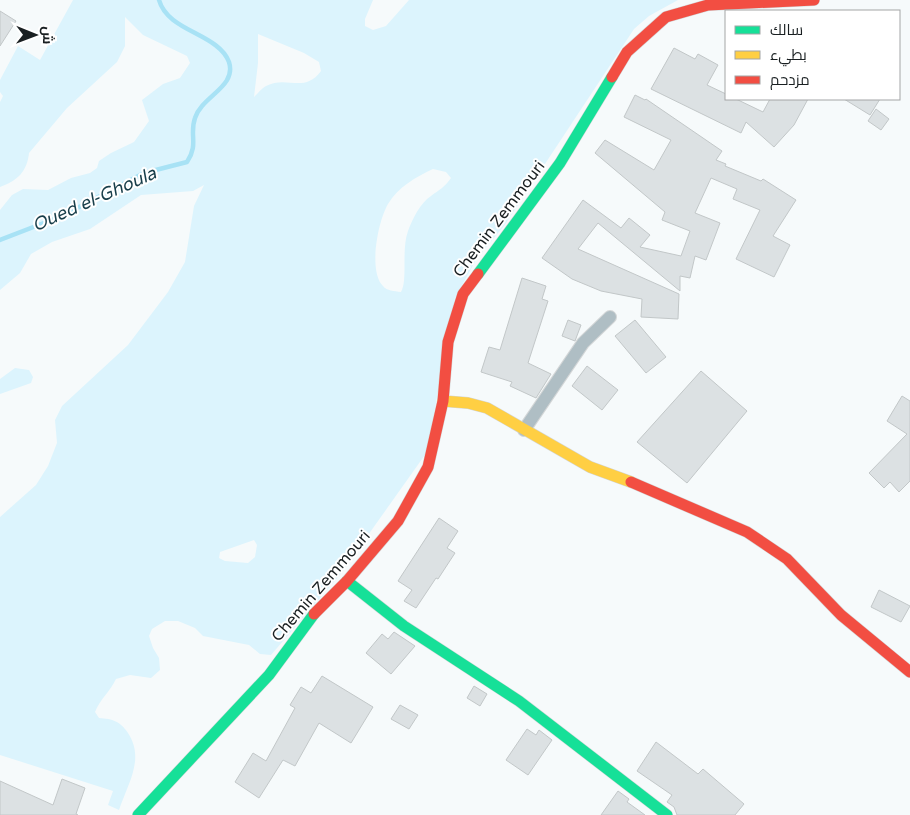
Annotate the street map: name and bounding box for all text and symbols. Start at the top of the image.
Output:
north arrow [10,10,60,60]
legend [725,10,900,100]
text: سالك [770,21,803,39]
text: ش [39,26,56,44]
text: بطيء [770,46,807,67]
text: مزدحم [770,71,810,90]
street label: Chemin Zemmouri [449,157,549,281]
water label: Oued el-Ghoula [28,161,160,236]
street label: Chemin Zemmouri [267,526,375,646]

